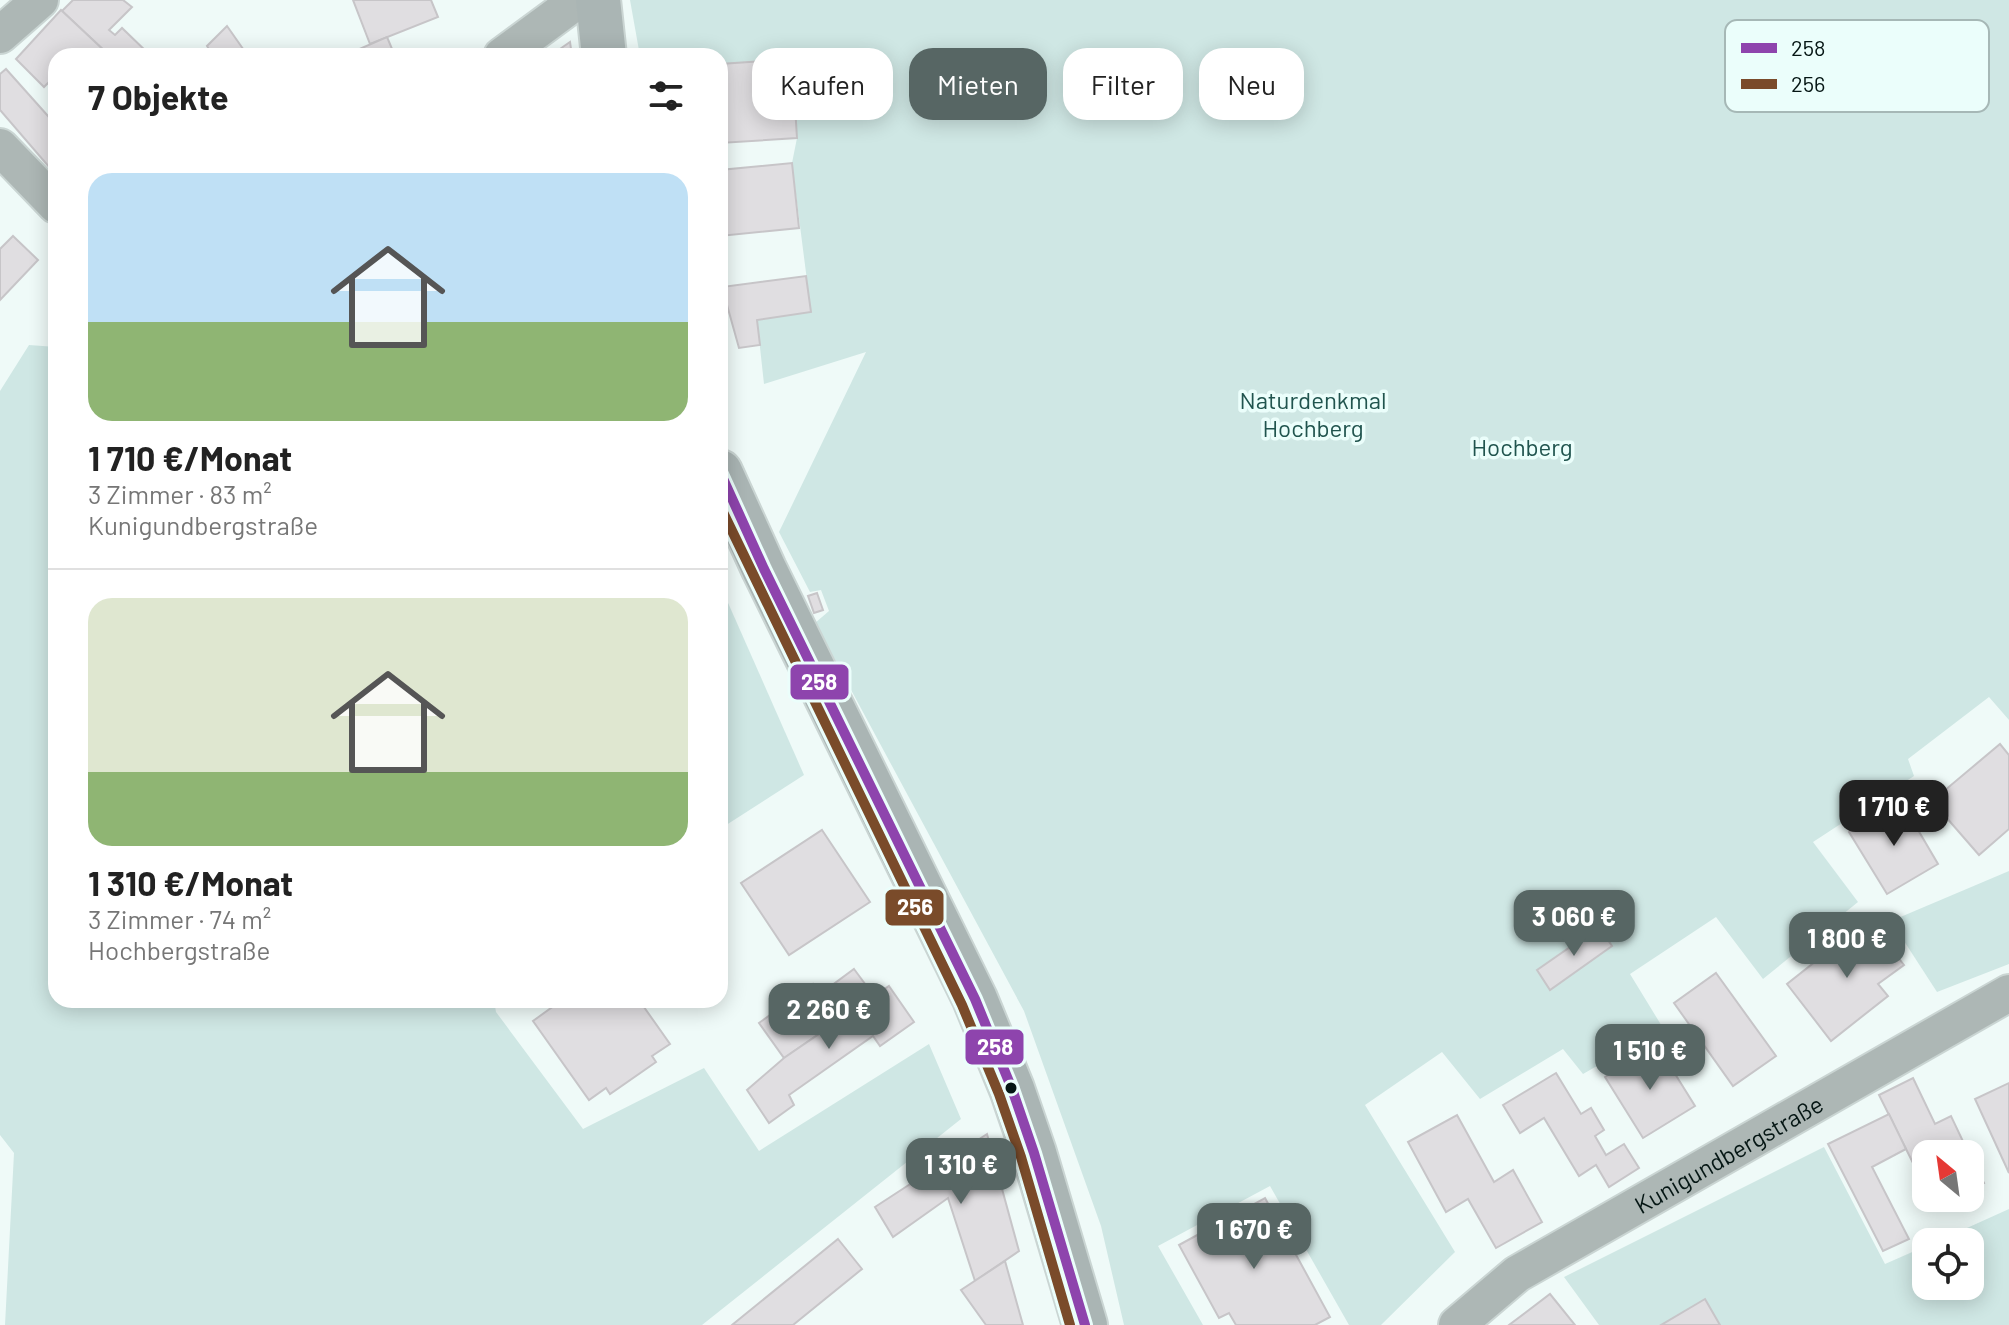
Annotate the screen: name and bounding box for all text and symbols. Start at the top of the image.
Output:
legend [1725,20,1989,112]
text: 258 [1791,34,1826,60]
chip: Kaufen [752,48,893,120]
chip: Mieten [909,48,1047,120]
chip: Filter [1063,48,1183,120]
chip: Neu [1199,48,1304,120]
text: 256 [1791,70,1825,96]
icon: filters [644,74,688,118]
text: 7 Objekte [88,76,229,117]
icon: home [316,225,460,369]
park label: Naturdenkmal Hochberg [1239,385,1387,442]
park label: Hochberg [1471,432,1573,461]
text: 1 710 €/Monat [88,437,292,478]
text: 3 Zimmer · 83 m² [88,478,272,509]
text: Kunigundbergstraße [88,509,318,540]
icon: home [316,650,460,794]
line badge: 258 [789,663,850,701]
text: 258 [801,668,837,694]
pin: 1 710 € [1820,780,1968,848]
text: 1 710 € [1857,790,1931,821]
text: 1 310 €/Monat [88,862,293,903]
line badge: 256 [884,888,945,927]
pin: 3 060 € [1500,890,1648,958]
text: 256 [897,893,933,919]
text: 3 060 € [1532,900,1616,931]
text: 3 Zimmer · 74 m² [88,903,271,934]
pin: 1 800 € [1773,912,1921,980]
text: 1 800 € [1807,922,1887,953]
text: Hochbergstraße [88,934,270,965]
pin: 2 260 € [755,983,903,1051]
text: 2 260 € [787,993,871,1024]
pin: 1 510 € [1576,1024,1724,1092]
line badge: 258 [964,1028,1025,1066]
text: 258 [977,1033,1013,1059]
text: 1 510 € [1613,1034,1687,1065]
unlabelled marker [1003,1080,1019,1096]
street label: Kunigundbergstraße [1629,1088,1828,1219]
pin: 1 310 € [887,1138,1035,1206]
north arrow [1912,1140,1984,1212]
map controls [1912,1140,1984,1300]
text: 1 310 € [924,1148,998,1179]
pin: 1 670 € [1180,1203,1328,1271]
text: 1 670 € [1215,1213,1293,1244]
button: locate [1912,1228,1984,1300]

